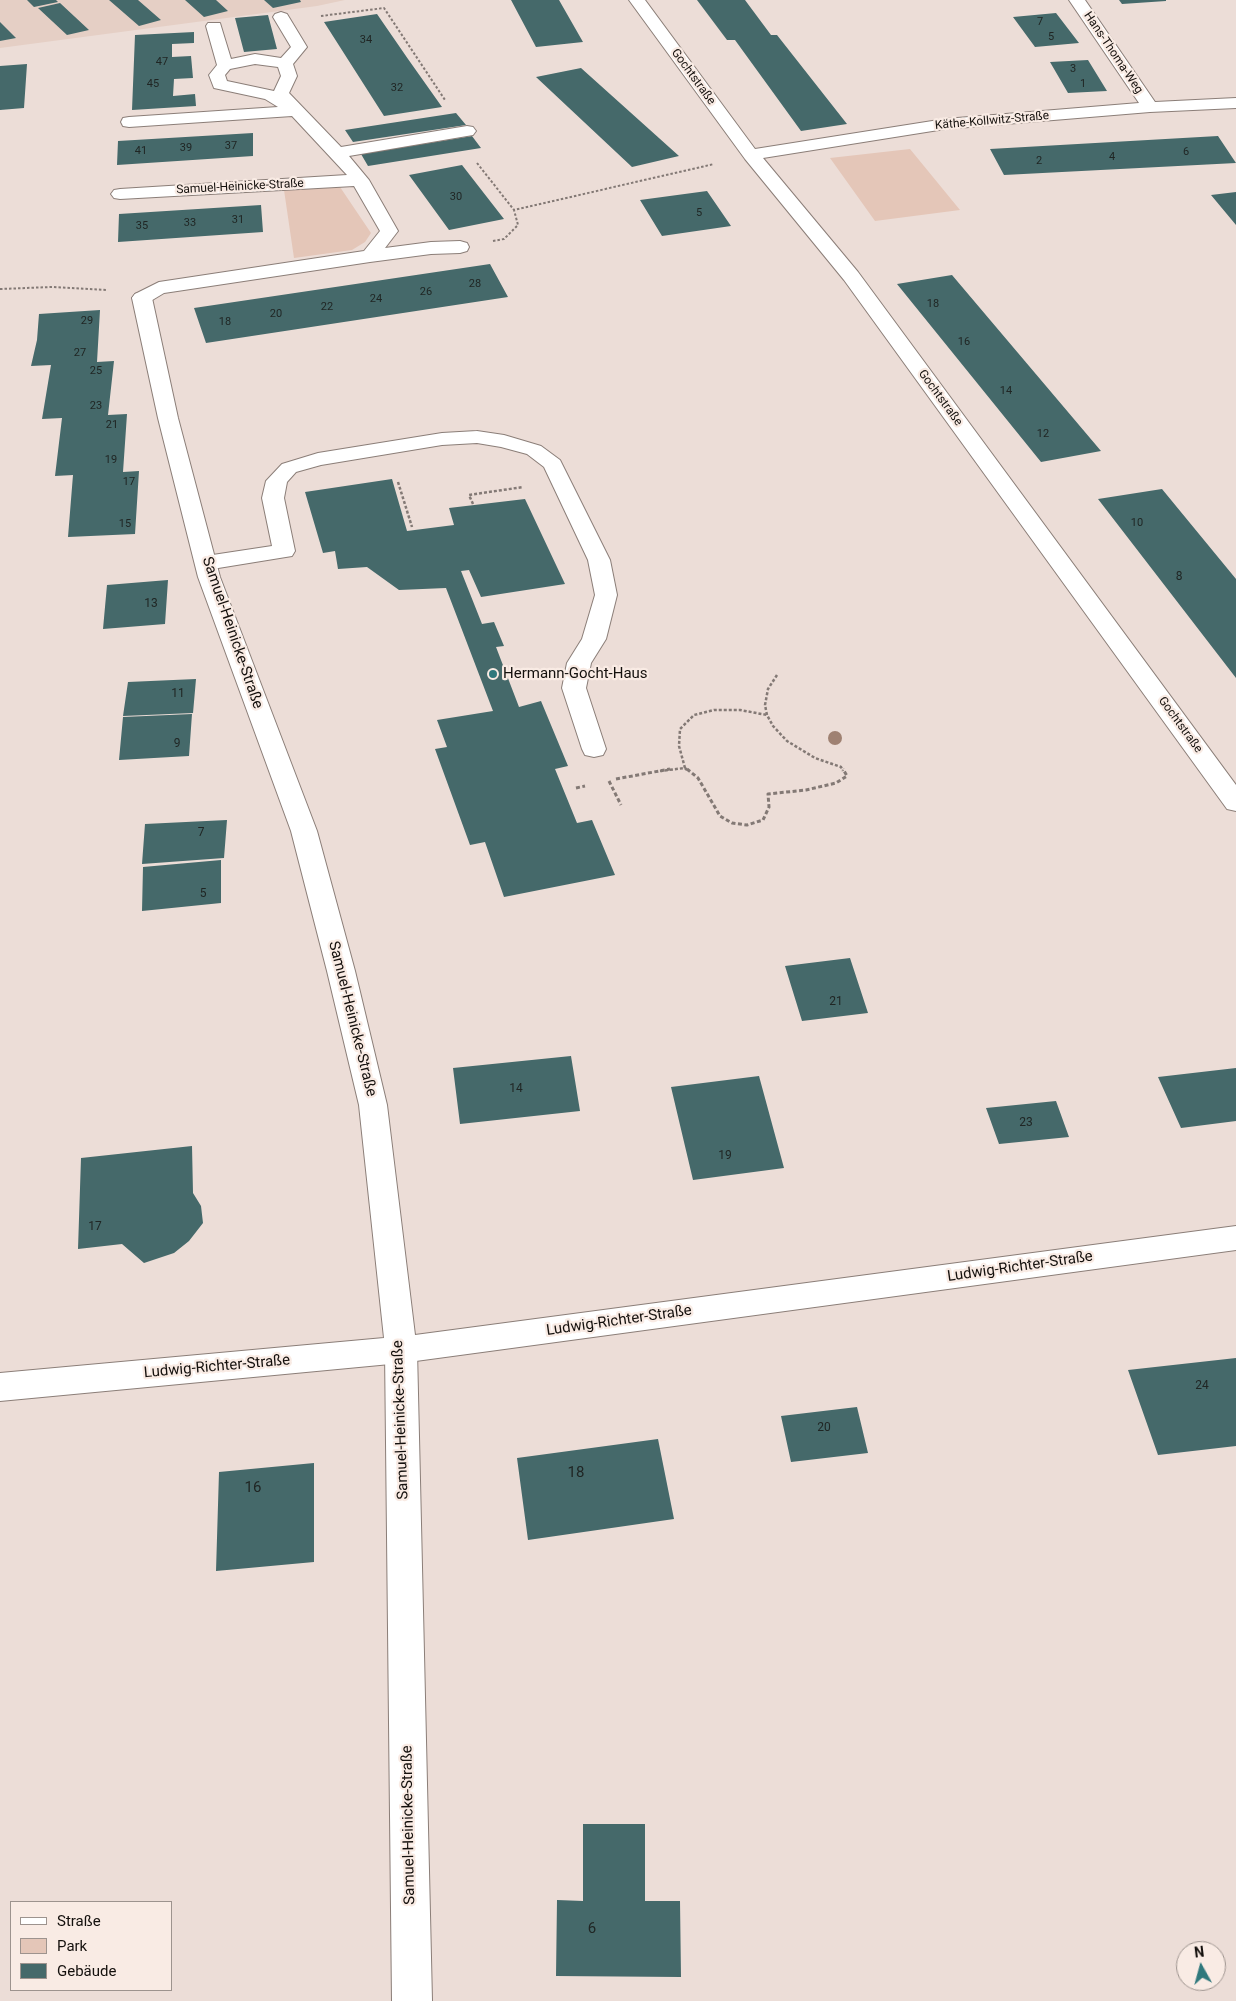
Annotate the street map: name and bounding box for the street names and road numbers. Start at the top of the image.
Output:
street label: Hans-Thoma-Weg [1080,9,1146,97]
street label: Gochtstraße [668,46,718,108]
street label: Käthe-Kollwitz-Straße [934,109,1050,133]
street label: Samuel-Heinicke-Straße [176,176,304,198]
street label: Gochtstraße [915,367,965,429]
street label: Samuel-Heinicke-Straße [198,555,266,711]
street label: Gochtstraße [1155,694,1205,756]
street label: Samuel-Heinicke-Straße [324,939,380,1099]
street label: Ludwig-Richter-Straße [946,1248,1094,1286]
street label: Ludwig-Richter-Straße [545,1302,693,1340]
street label: Samuel-Heinicke-Straße [389,1340,413,1500]
street label: Ludwig-Richter-Straße [143,1352,291,1382]
street label: Samuel-Heinicke-Straße [399,1745,419,1905]

